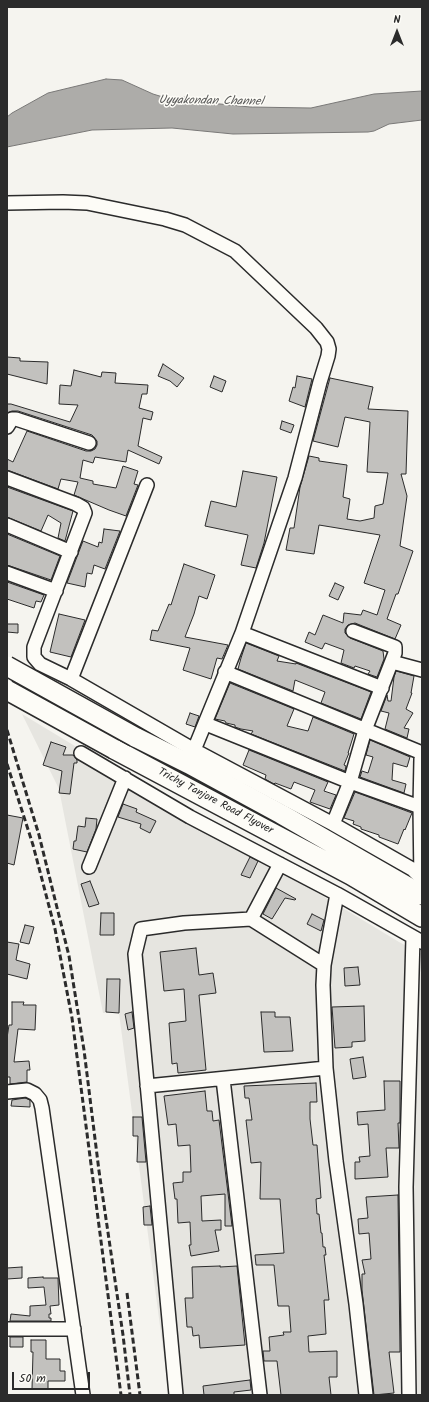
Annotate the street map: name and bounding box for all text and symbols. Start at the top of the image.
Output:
text: N [394,11,400,29]
north arrow [377,12,417,52]
water label: Uyyakondan Channel [159,94,263,110]
street label: Trichy Tanjore Road Flyover [155,766,275,838]
scale bar [14,1364,92,1390]
text: 50 m [19,1369,46,1388]

